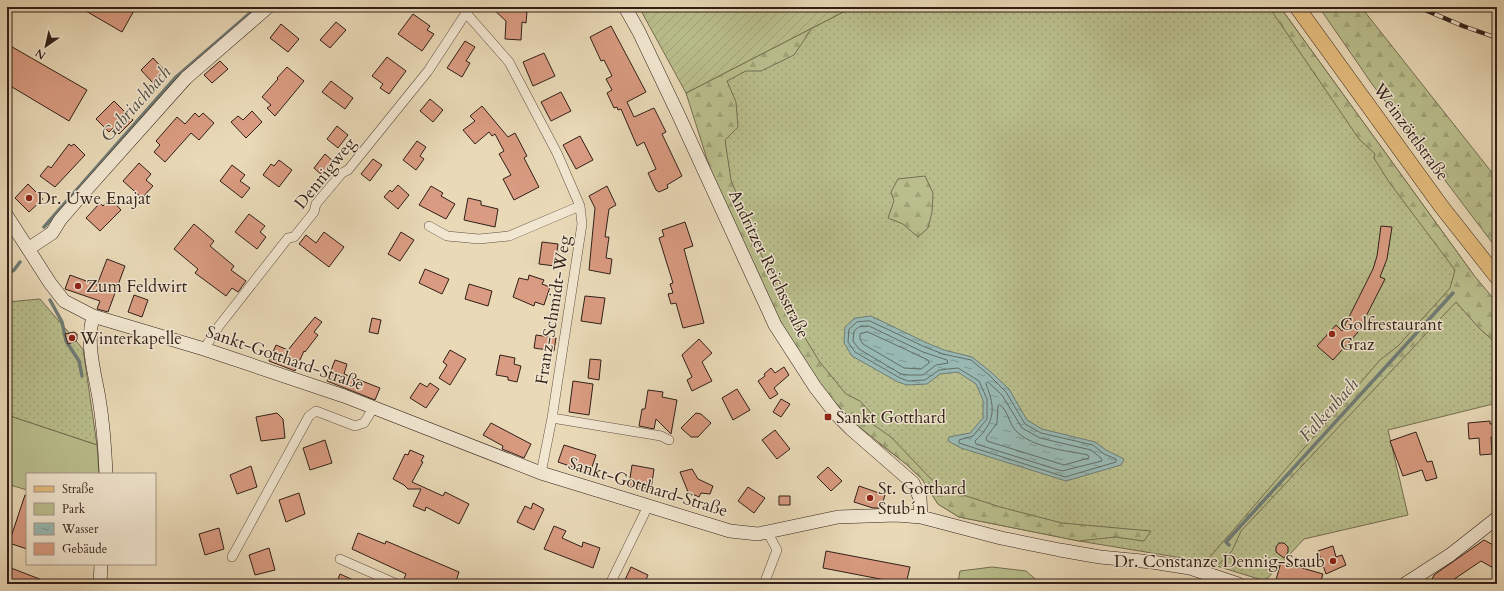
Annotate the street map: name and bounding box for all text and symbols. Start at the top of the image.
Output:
north arrow [26,26,66,66]
text: N [32,45,49,63]
water label: Gabriachbach [95,60,177,147]
street label: Weinzöttlstraße [1367,78,1454,185]
street label: Dennigweg [289,132,361,214]
street label: Andritzer Reichsstraße [723,186,815,342]
place label: Dr. Uwe Enajat [37,187,151,210]
marker: Dr. Uwe Enajat [24,193,34,203]
street label: Franz-Schmidt-Weg [530,233,576,386]
place label: Zum Feldwirt [86,275,188,298]
marker: Zum Feldwirt [73,281,83,291]
place label: Golfrestaurant Graz [1340,313,1443,356]
street label: Sankt-Gotthard-Straße [203,320,367,396]
place label: Winterkapelle [79,327,182,350]
marker: Golfrestaurant Graz [1327,329,1337,339]
marker: Winterkapelle [67,333,77,343]
water label: Falkenbach [1294,372,1365,447]
place label: Sankt Gotthard [836,406,946,429]
marker: Sankt Gotthard [823,412,833,422]
street label: Sankt-Gotthard-Straße [565,452,731,522]
legend [26,473,156,565]
place label: St. Gotthard Stub´n [878,477,966,520]
text: Straße [62,481,94,497]
marker: St. Gotthard Stub´n [865,493,875,503]
text: Park [62,501,86,517]
text: Wasser [61,521,99,537]
text: Gebäude [62,541,107,557]
place label: Dr. Constanze Dennig-Staub [1114,550,1325,573]
marker: Dr. Constanze Dennig-Staub [1328,556,1338,566]

